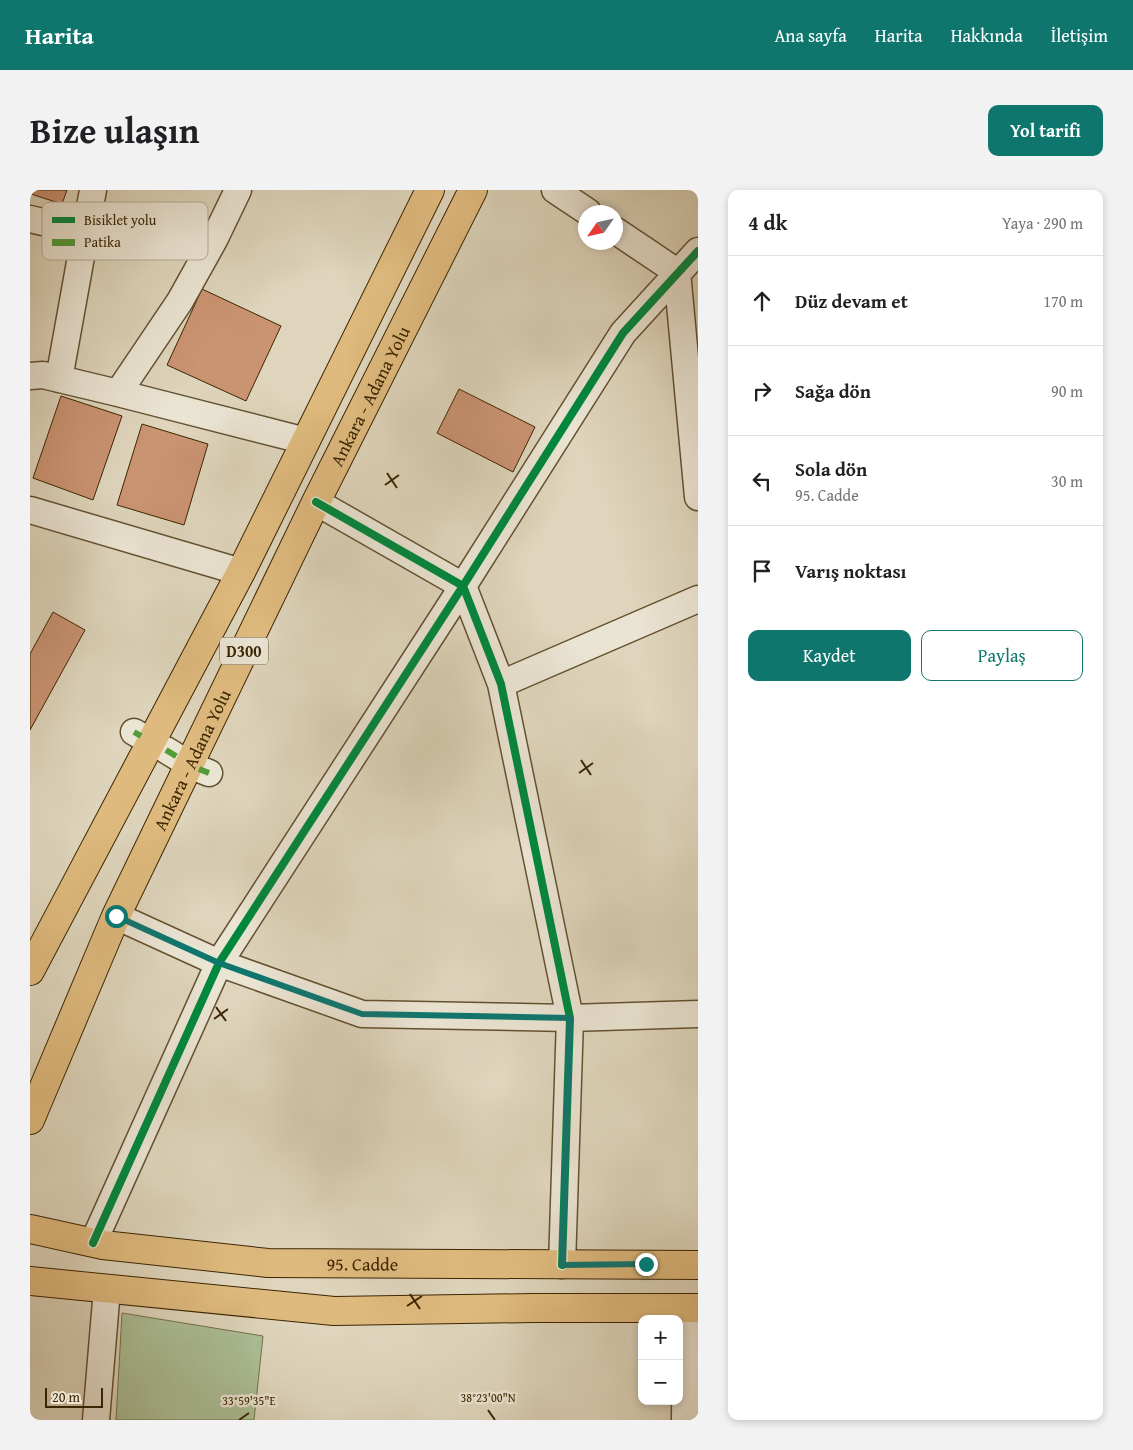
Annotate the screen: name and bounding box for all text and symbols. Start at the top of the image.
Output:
text: Harita [25,18,94,53]
text: Ana sayfa [774,22,847,49]
text: Harita [875,22,923,49]
text: Hakkında [951,22,1023,49]
text: İletişim [1051,22,1108,49]
text: Bize ulaşın [30,105,200,156]
button: Yol tarifi [988,105,1103,156]
legend [42,202,208,260]
north arrow [578,205,623,250]
text: 4 dk [748,207,788,238]
text: Bisiklet yolu [84,210,157,230]
text: Yaya · 290 m [1002,211,1083,235]
text: Patika [84,232,121,252]
icon: ahead [748,287,776,315]
text: Düz devam et [795,287,908,315]
text: 170 m [1043,289,1083,313]
street label: Ankara - Adana Yolu [323,321,416,471]
icon: right [748,377,776,405]
text: Sağa dön [795,377,871,405]
text: 90 m [1051,379,1083,403]
text: Sola dön [795,455,867,483]
icon: left [748,467,776,495]
text: 30 m [1051,469,1083,493]
text: 95. Cadde [795,483,859,507]
icon: arrive [748,557,776,585]
text: Varış noktası [795,557,906,585]
button: Kaydet [748,630,911,681]
button: Paylaş [921,630,1083,681]
road number: D300 [220,638,268,664]
street label: Ankara - Adana Yolu [146,684,237,835]
route start [105,905,128,928]
street label: 95. Cadde [326,1250,398,1277]
route end [635,1253,658,1276]
map controls [638,1315,683,1405]
button: + [638,1315,683,1360]
button: − [638,1360,683,1405]
scale bar [45,1385,102,1408]
text: 20 m [52,1387,80,1407]
text: 38°23'00"N [460,1389,516,1406]
text: 33°59'35"E [222,1392,276,1409]

